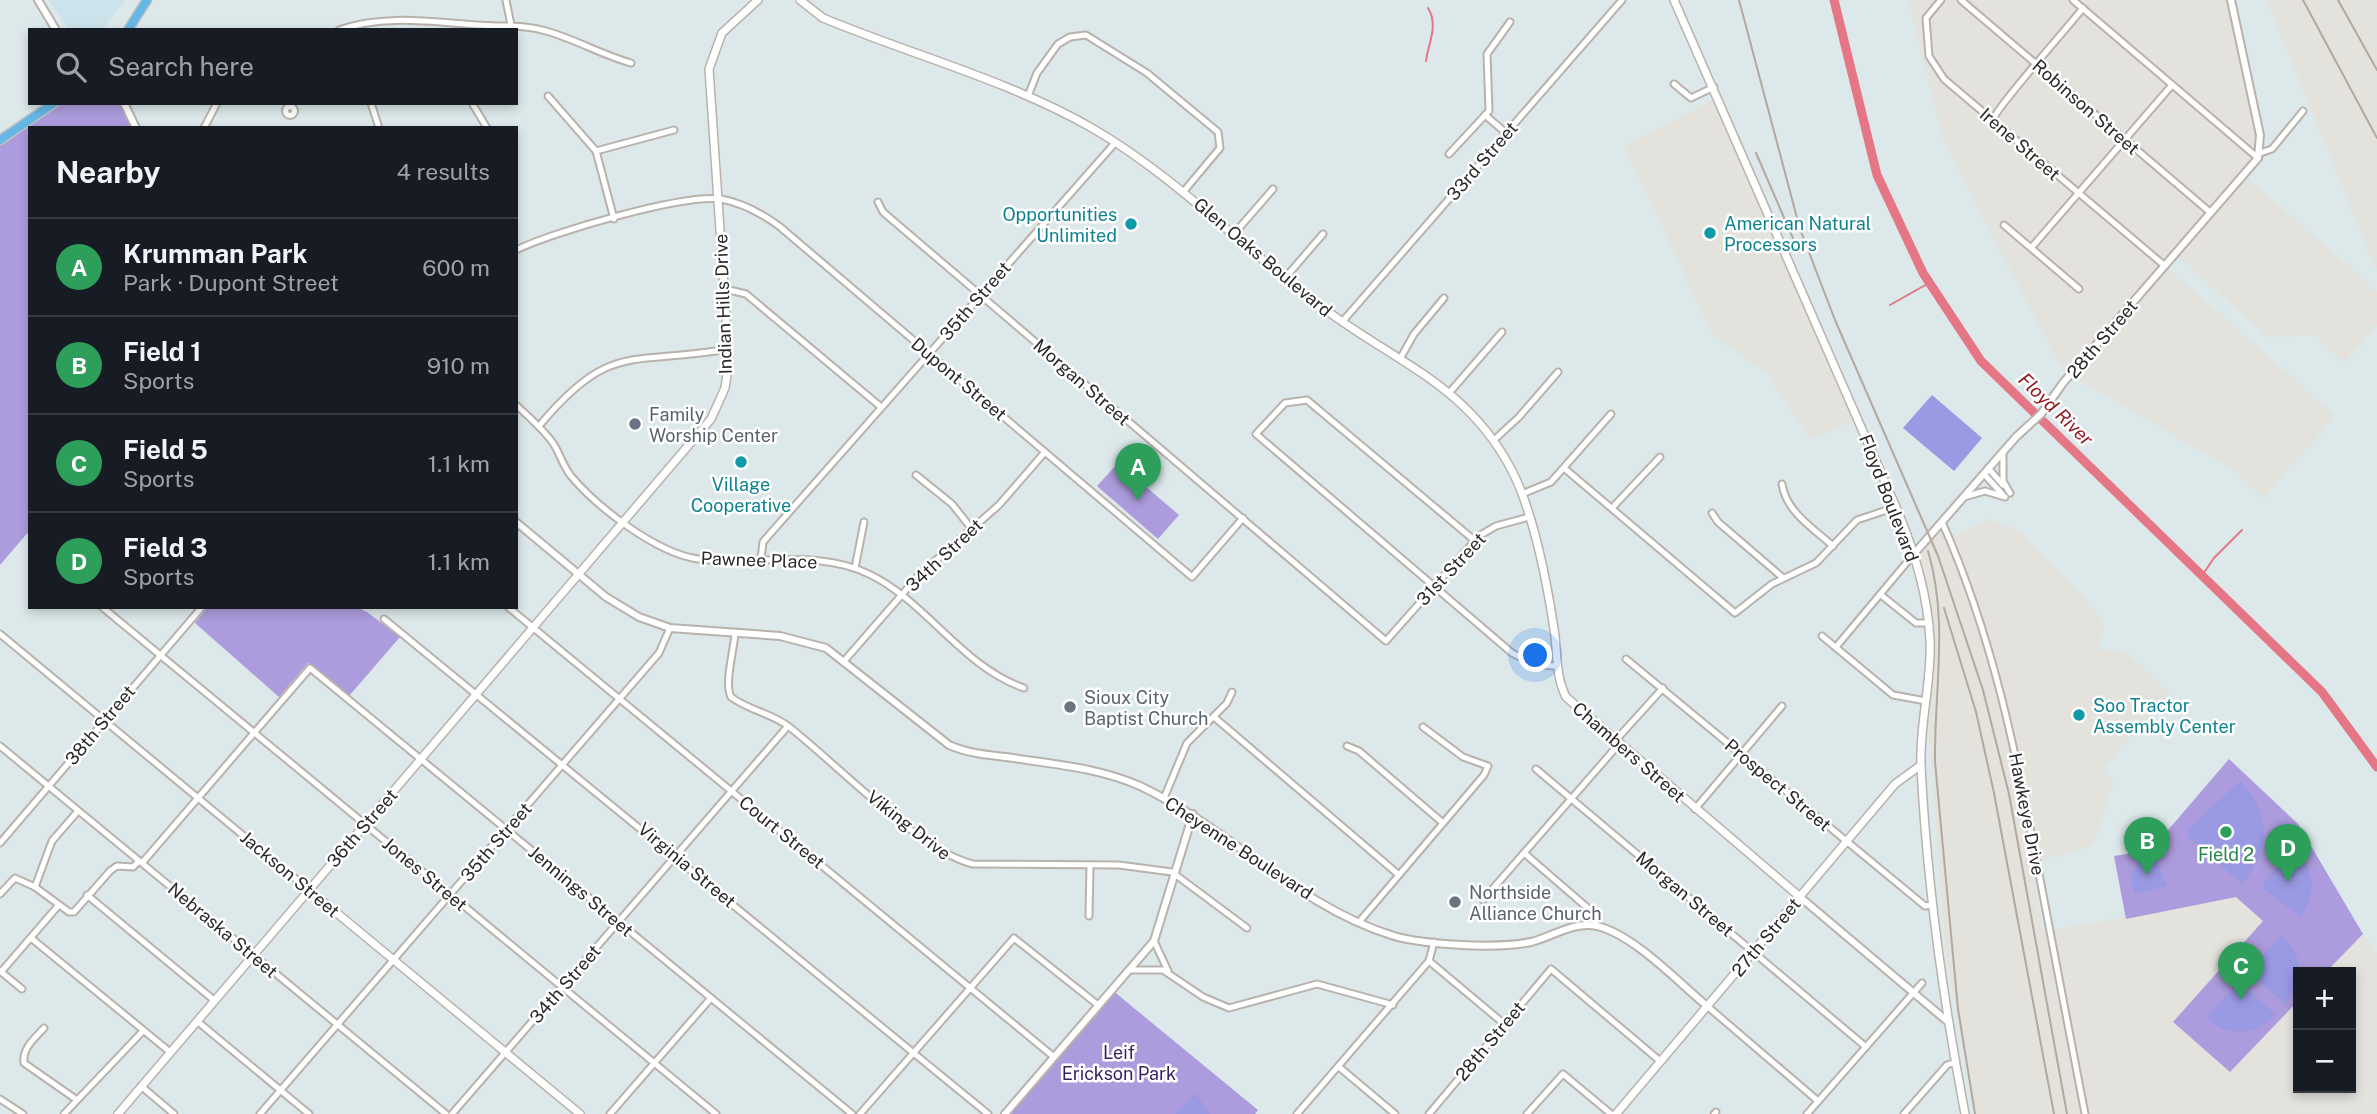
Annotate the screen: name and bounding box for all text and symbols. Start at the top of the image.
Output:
search box [28,28,518,105]
icon: search [52,48,90,86]
text: Search here [108,51,254,82]
street label: Robinson Street [2028,55,2144,159]
street label: Irene Street [1976,103,2064,185]
street label: 33rd Street [1442,117,1522,205]
text: Nearby [56,154,160,190]
text: 4 results [396,158,490,185]
street label: Glen Oaks Boulevard [1190,193,1336,321]
place label: Opportunities Unlimited [1002,204,1117,246]
place label: American Natural Processors [1724,213,1871,255]
marker: Opportunities Unlimited [1123,216,1139,232]
marker: American Natural Processors [1702,225,1718,241]
street label: Indian Hills Drive [710,233,736,375]
text: Krumman Park [123,238,308,269]
text: A [71,254,87,281]
text: 600 m [422,254,490,281]
street label: 35th Street [935,257,1015,345]
text: Park · Dupont Street [123,269,339,296]
street label: 28th Street [2062,296,2142,382]
street label: Dupont Street [907,333,1011,425]
street label: Morgan Street [1029,334,1135,430]
text: Field 1 [123,336,201,367]
text: B [71,352,87,379]
text: 910 m [427,352,490,379]
text: Sports [123,367,194,394]
water label: Floyd River [2014,368,2098,450]
place label: Family Worship Center [649,404,778,446]
marker: Family Worship Center [627,416,643,432]
street label: Floyd Boulevard [1855,431,1923,565]
text: Field 5 [123,434,208,465]
pin: A [1115,443,1161,501]
text: C [71,450,87,477]
text: 1.1 km [428,450,490,477]
marker: Village Cooperative [733,454,749,470]
text: Sports [123,465,194,492]
place label: Village Cooperative [691,474,791,516]
street label: 34th Street [901,514,987,596]
street label: 31st Street [1412,528,1490,610]
text: Field 3 [123,532,208,563]
street label: Pawnee Place [700,547,818,573]
text: D [71,548,87,575]
text: 1.1 km [428,548,490,575]
text: Sports [123,563,194,590]
your location [1518,638,1552,672]
street label: 38th Street [61,681,139,769]
place label: Sioux City Baptist Church [1084,687,1208,729]
place label: Soo Tractor Assembly Center [2093,695,2236,737]
street label: Chambers Street [1568,697,1690,807]
marker: Sioux City Baptist Church [1062,699,1078,715]
marker: Soo Tractor Assembly Center [2071,707,2087,723]
street label: Prospect Street [1721,735,1835,835]
street label: Hawkeye Drive [2005,751,2049,877]
street label: 36th Street [322,785,402,871]
street label: Viking Drive [863,786,955,864]
street label: Court Street [735,791,829,873]
street label: Cheyenne Boulevard [1161,792,1317,904]
street label: 35th Street [456,798,536,886]
pin: B [2124,817,2170,875]
street label: Virginia Street [634,818,740,912]
marker: Field 2 [2218,824,2234,840]
pin: D [2265,824,2311,882]
street label: Jackson Street [236,826,344,922]
street label: Jones Street [379,833,471,915]
street label: Jennings Street [525,841,637,941]
place label: Field 2 [2198,844,2254,865]
street label: Morgan Street [1632,847,1738,941]
street label: Nebraska Street [164,878,282,982]
place label: Northside Alliance Church [1469,882,1602,924]
marker: Northside Alliance Church [1447,894,1463,910]
street label: 27th Street [1727,894,1805,980]
street label: 34th Street [525,941,605,1027]
pin: C [2218,942,2264,1000]
map controls [2293,967,2356,1093]
button: + [2293,967,2356,1030]
street label: 28th Street [1451,997,1529,1085]
button: − [2293,1030,2356,1093]
park label: Leif Erickson Park [1062,1042,1176,1084]

